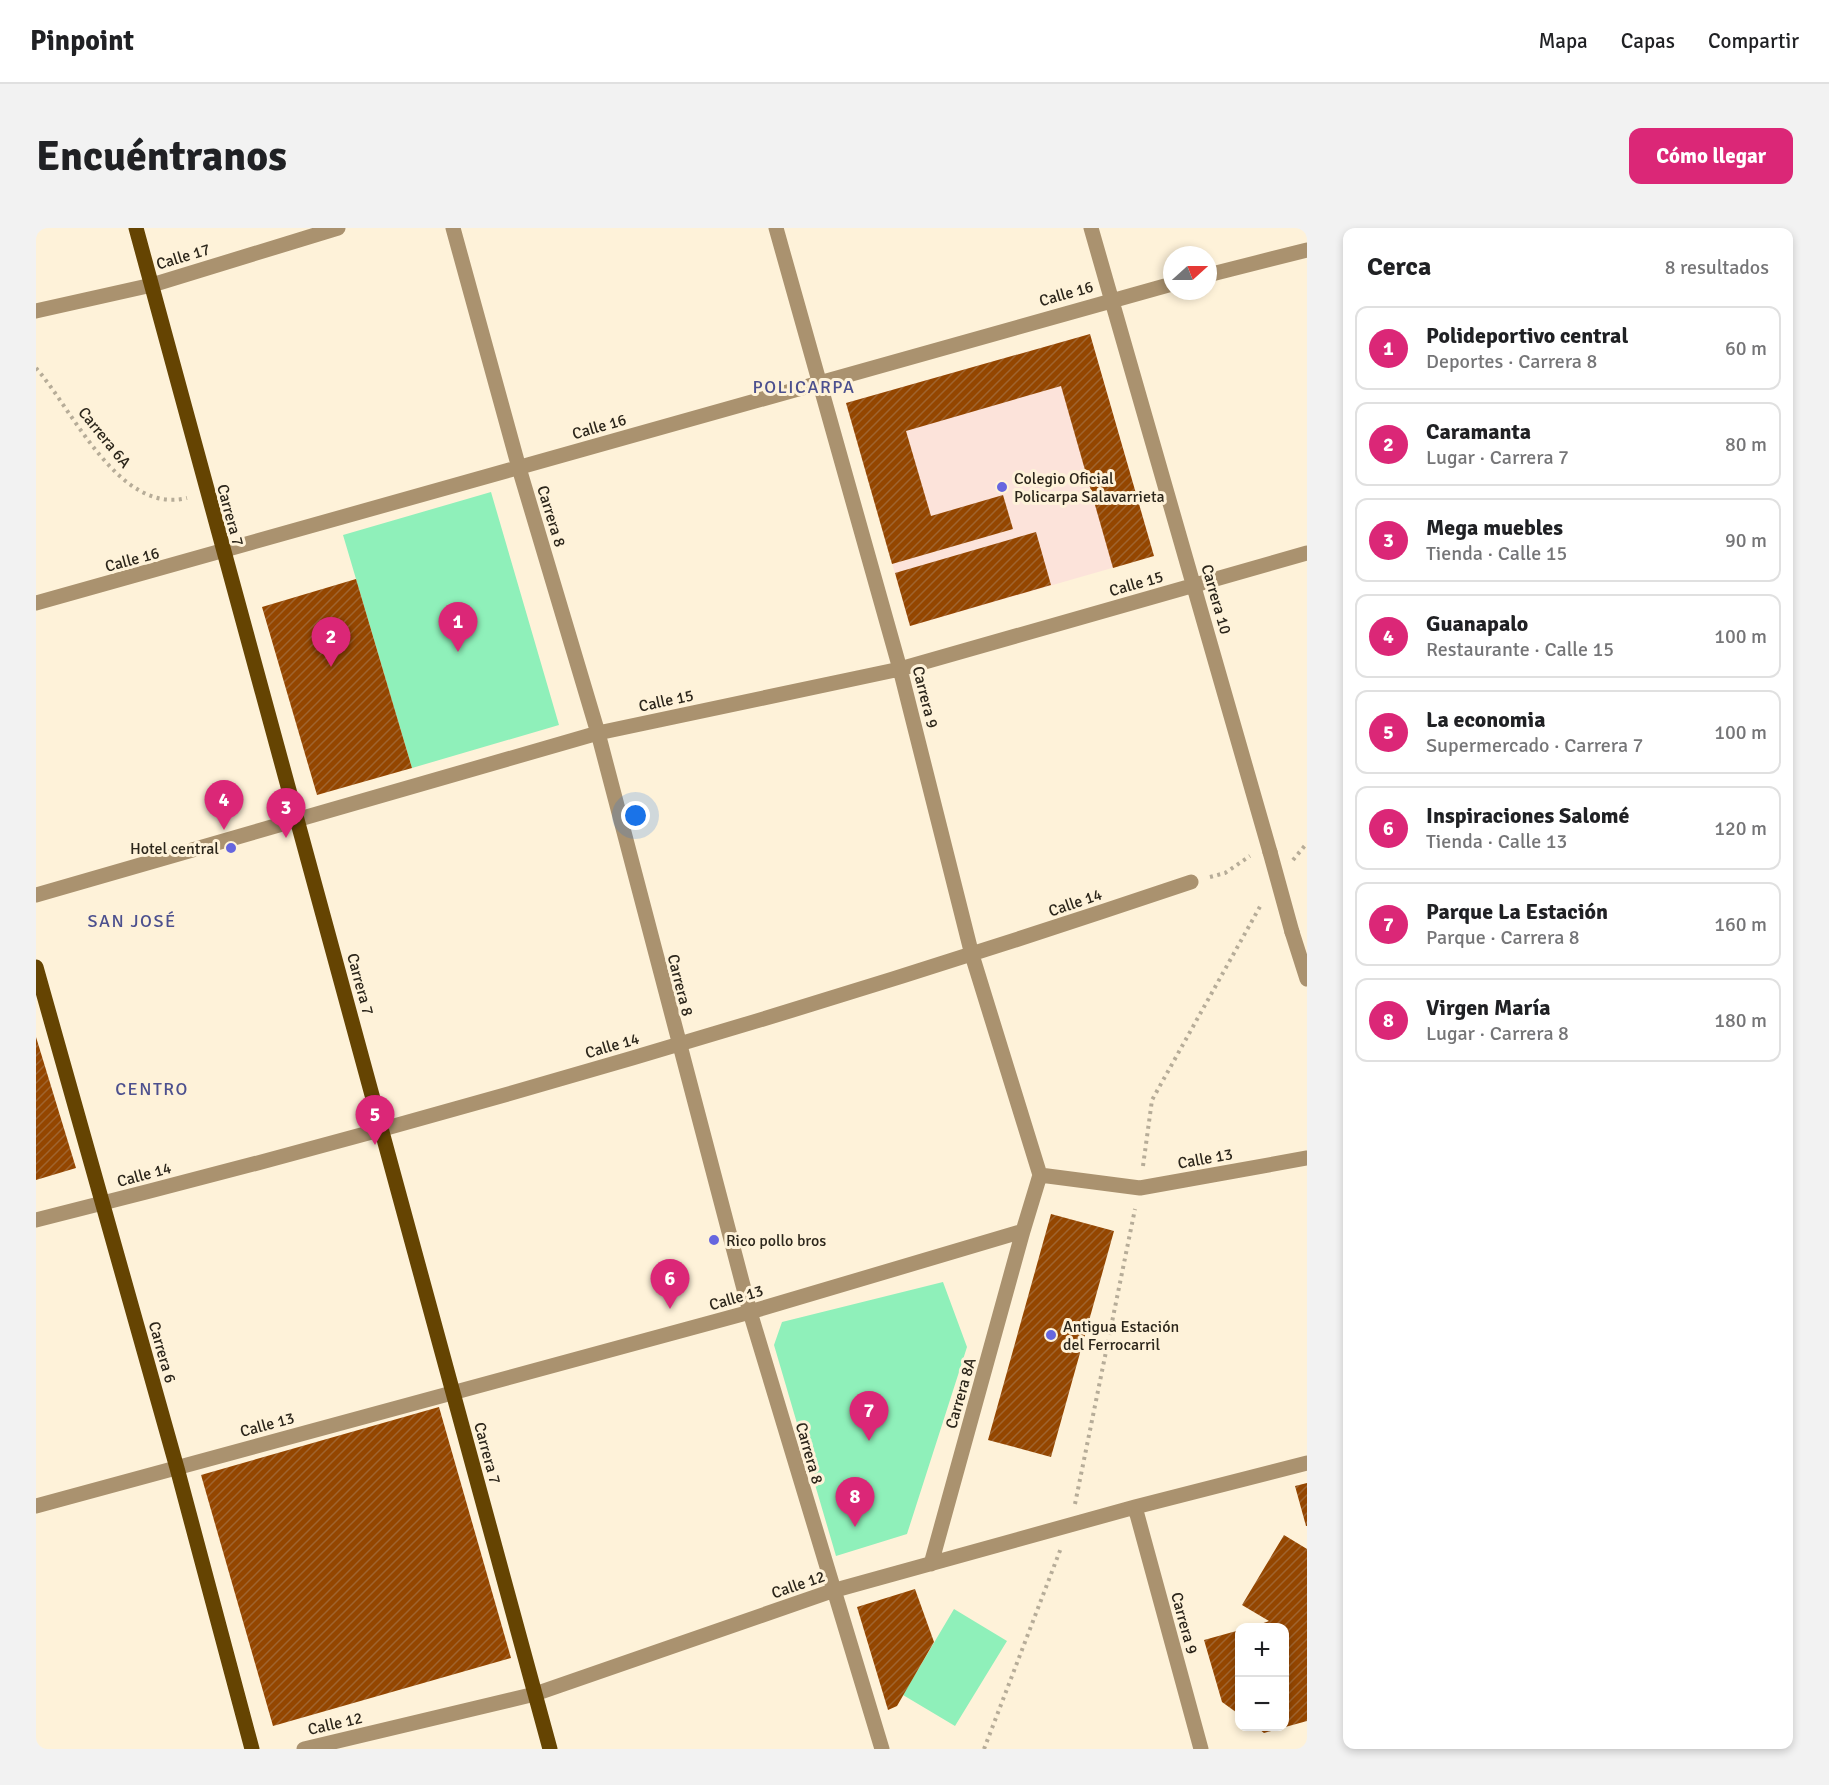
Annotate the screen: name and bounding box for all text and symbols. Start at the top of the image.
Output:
text: Pinpoint [30,24,134,58]
text: Mapa [1538,28,1588,54]
text: Capas [1621,28,1675,54]
text: Compartir [1708,28,1799,54]
button: Cómo llegar [1629,128,1793,184]
text: Encuéntranos [36,131,287,182]
street label: Calle 17 [154,239,213,275]
north arrow [1163,246,1217,300]
text: Cerca [1367,251,1431,283]
text: 8 resultados [1665,255,1769,280]
street label: Calle 16 [1037,277,1096,311]
text: Polideportivo central [1426,322,1628,349]
text: 1 [1383,336,1394,361]
text: 60 m [1725,336,1767,361]
text: Deportes · Carrera 8 [1426,349,1597,374]
district label: POLICARPA [753,376,855,398]
street label: Carrera 6A [73,403,135,472]
street label: Calle 16 [570,410,629,444]
text: Caramanta [1426,418,1531,445]
text: 2 [1383,432,1394,457]
text: 80 m [1725,432,1767,457]
text: Lugar · Carrera 7 [1426,445,1569,470]
place label: Colegio Oficial Policarpa Salavarrieta [1014,469,1165,507]
marker: Colegio Oficial Policarpa Salavarrieta [995,480,1009,494]
street label: Carrera 7 [212,482,248,548]
street label: Carrera 8 [532,483,570,549]
text: Mega muebles [1426,514,1563,541]
text: 3 [1383,528,1394,553]
text: 90 m [1725,528,1767,553]
text: Tienda · Calle 15 [1426,541,1567,566]
street label: Calle 16 [103,543,162,577]
street label: Carrera 10 [1197,562,1236,637]
street label: Calle 15 [1107,567,1166,601]
pin: 1 [438,602,478,652]
text: Guanapalo [1426,610,1528,637]
pin: 2 [312,618,350,667]
text: 4 [1383,624,1394,649]
text: 100 m [1714,624,1767,649]
text: Restaurante · Calle 15 [1426,637,1614,662]
street label: Carrera 9 [908,664,942,730]
street label: Calle 15 [637,685,695,717]
text: La economia [1426,706,1545,733]
text: 5 [1383,720,1394,745]
text: 100 m [1714,720,1767,745]
text: Supermercado · Carrera 7 [1426,733,1643,758]
pin: 4 [204,780,243,830]
pin: 3 [266,788,306,838]
your location [621,801,650,830]
text: Inspiraciones Salomé [1426,802,1629,829]
text: 6 [1383,816,1394,841]
text: 120 m [1714,816,1767,841]
text: Tienda · Calle 13 [1426,829,1567,854]
place label: Hotel central [130,839,219,859]
marker: Hotel central [224,841,238,855]
street label: Calle 14 [1046,884,1105,921]
text: Parque La Estación [1426,898,1608,925]
district label: SAN JOSÉ [87,910,177,932]
text: 7 [1383,912,1394,937]
text: 160 m [1714,912,1767,937]
text: Parque · Carrera 8 [1426,925,1580,950]
street label: Carrera 7 [342,951,378,1017]
street label: Carrera 8 [663,952,697,1018]
text: Virgen María [1426,994,1551,1021]
text: 8 [1383,1008,1394,1033]
text: 180 m [1714,1008,1767,1033]
text: Lugar · Carrera 8 [1426,1021,1569,1046]
street label: Calle 14 [583,1029,642,1063]
district label: CENTRO [115,1078,189,1100]
pin: 5 [356,1096,394,1145]
street label: Calle 13 [1176,1144,1234,1174]
street label: Calle 14 [115,1158,174,1192]
place label: Rico pollo bros [726,1231,826,1251]
marker: Rico pollo bros [707,1233,721,1247]
pin: 6 [650,1260,690,1309]
street label: Calle 13 [707,1281,766,1315]
place label: Antigua Estación del Ferrocarril [1063,1317,1179,1355]
street label: Carrera 6 [144,1319,180,1385]
marker: Antigua Estación del Ferrocarril [1044,1328,1058,1342]
street label: Carrera 8A [941,1355,981,1431]
pin: 7 [850,1392,888,1441]
street label: Calle 13 [238,1408,297,1442]
street label: Carrera 7 [469,1420,505,1486]
street label: Carrera 8 [791,1420,827,1486]
pin: 8 [836,1478,874,1527]
street label: Calle 12 [769,1566,828,1603]
street label: Carrera 9 [1166,1590,1202,1656]
map controls [1235,1623,1289,1731]
button: + [1235,1623,1289,1677]
button: − [1235,1677,1289,1731]
street label: Calle 12 [306,1708,365,1740]

